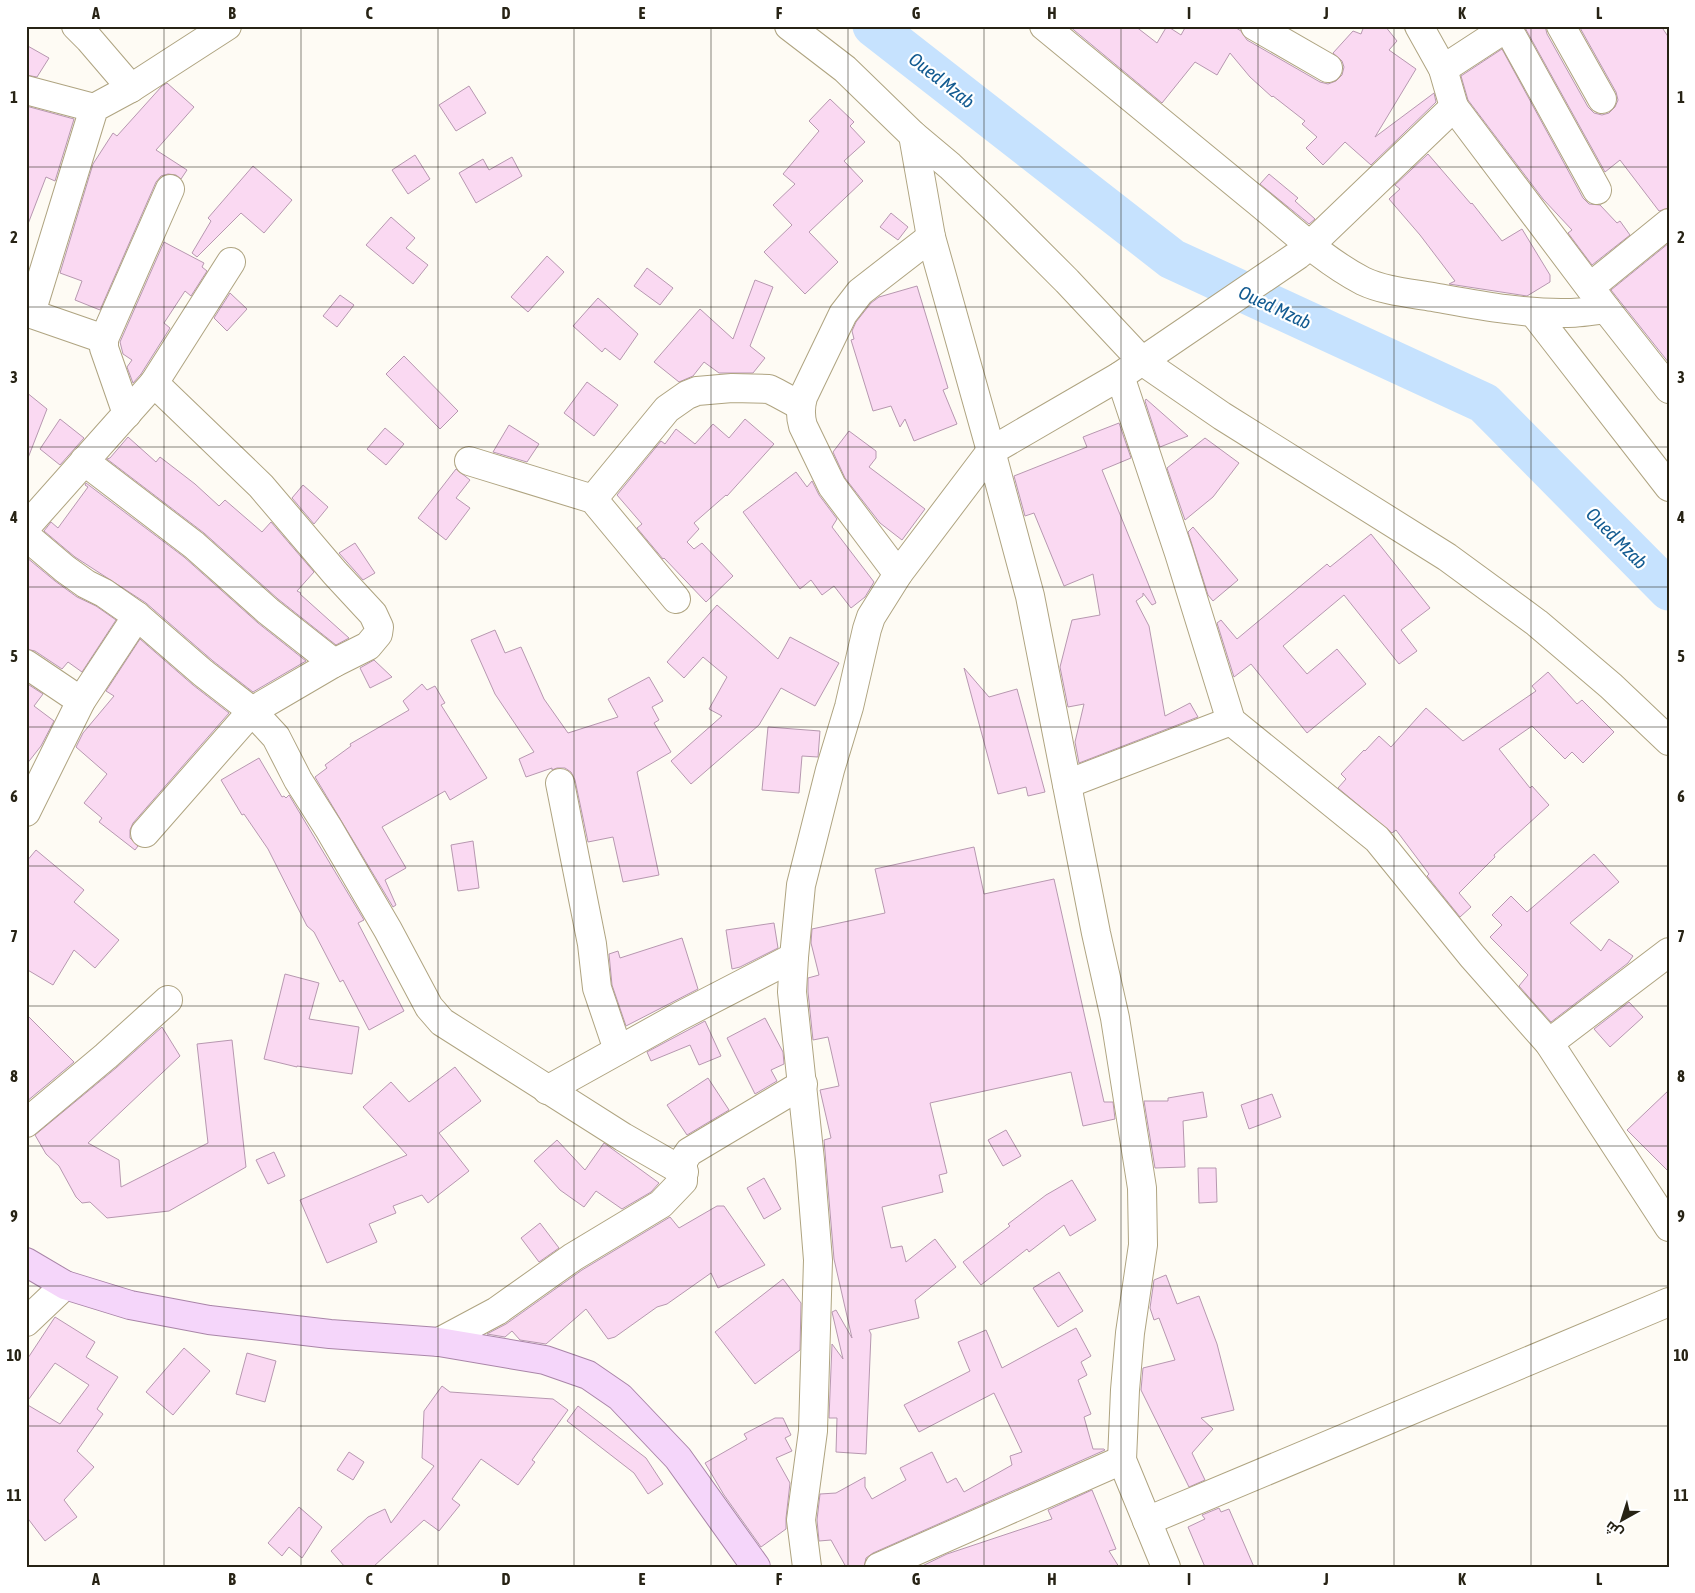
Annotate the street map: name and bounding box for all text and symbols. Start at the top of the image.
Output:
text: A [91,4,100,22]
text: B [228,4,236,22]
text: C [365,4,373,22]
text: D [502,4,511,22]
text: E [639,4,646,22]
text: F [776,4,783,22]
text: G [912,4,921,22]
text: H [1047,4,1057,22]
text: I [1187,4,1191,22]
text: J [1322,4,1329,22]
text: K [1458,4,1466,22]
text: L [1596,4,1603,22]
water label: Oued Mzab [905,48,979,112]
text: 1 [10,88,18,106]
text: 1 [1677,88,1685,106]
text: 2 [10,228,18,246]
text: 2 [1677,228,1685,246]
water label: Oued Mzab [1235,281,1315,333]
text: 3 [10,368,18,386]
text: 3 [1677,368,1685,386]
water label: Oued Mzab [1582,503,1652,573]
text: 4 [9,508,18,526]
text: 4 [1676,508,1685,526]
text: 5 [10,647,18,665]
text: 5 [1677,647,1685,665]
text: 6 [10,787,18,805]
text: 6 [1677,787,1685,805]
text: 7 [10,927,18,945]
text: 7 [1677,927,1685,945]
text: 8 [10,1067,18,1085]
text: 8 [1677,1067,1685,1085]
text: 9 [10,1207,18,1225]
text: 9 [1677,1207,1685,1225]
text: 10 [6,1346,22,1364]
text: 10 [1673,1346,1689,1364]
text: 11 [6,1486,22,1504]
text: 11 [1673,1486,1689,1504]
north arrow [1598,1496,1648,1546]
text: ش [1602,1517,1626,1542]
text: A [91,1570,100,1588]
text: B [228,1570,236,1588]
text: C [365,1570,373,1588]
text: D [502,1570,511,1588]
text: E [639,1570,646,1588]
text: F [776,1570,783,1588]
text: G [912,1570,921,1588]
text: H [1047,1570,1057,1588]
text: I [1187,1570,1191,1588]
text: J [1322,1570,1329,1588]
text: K [1458,1570,1466,1588]
text: L [1596,1570,1603,1588]

